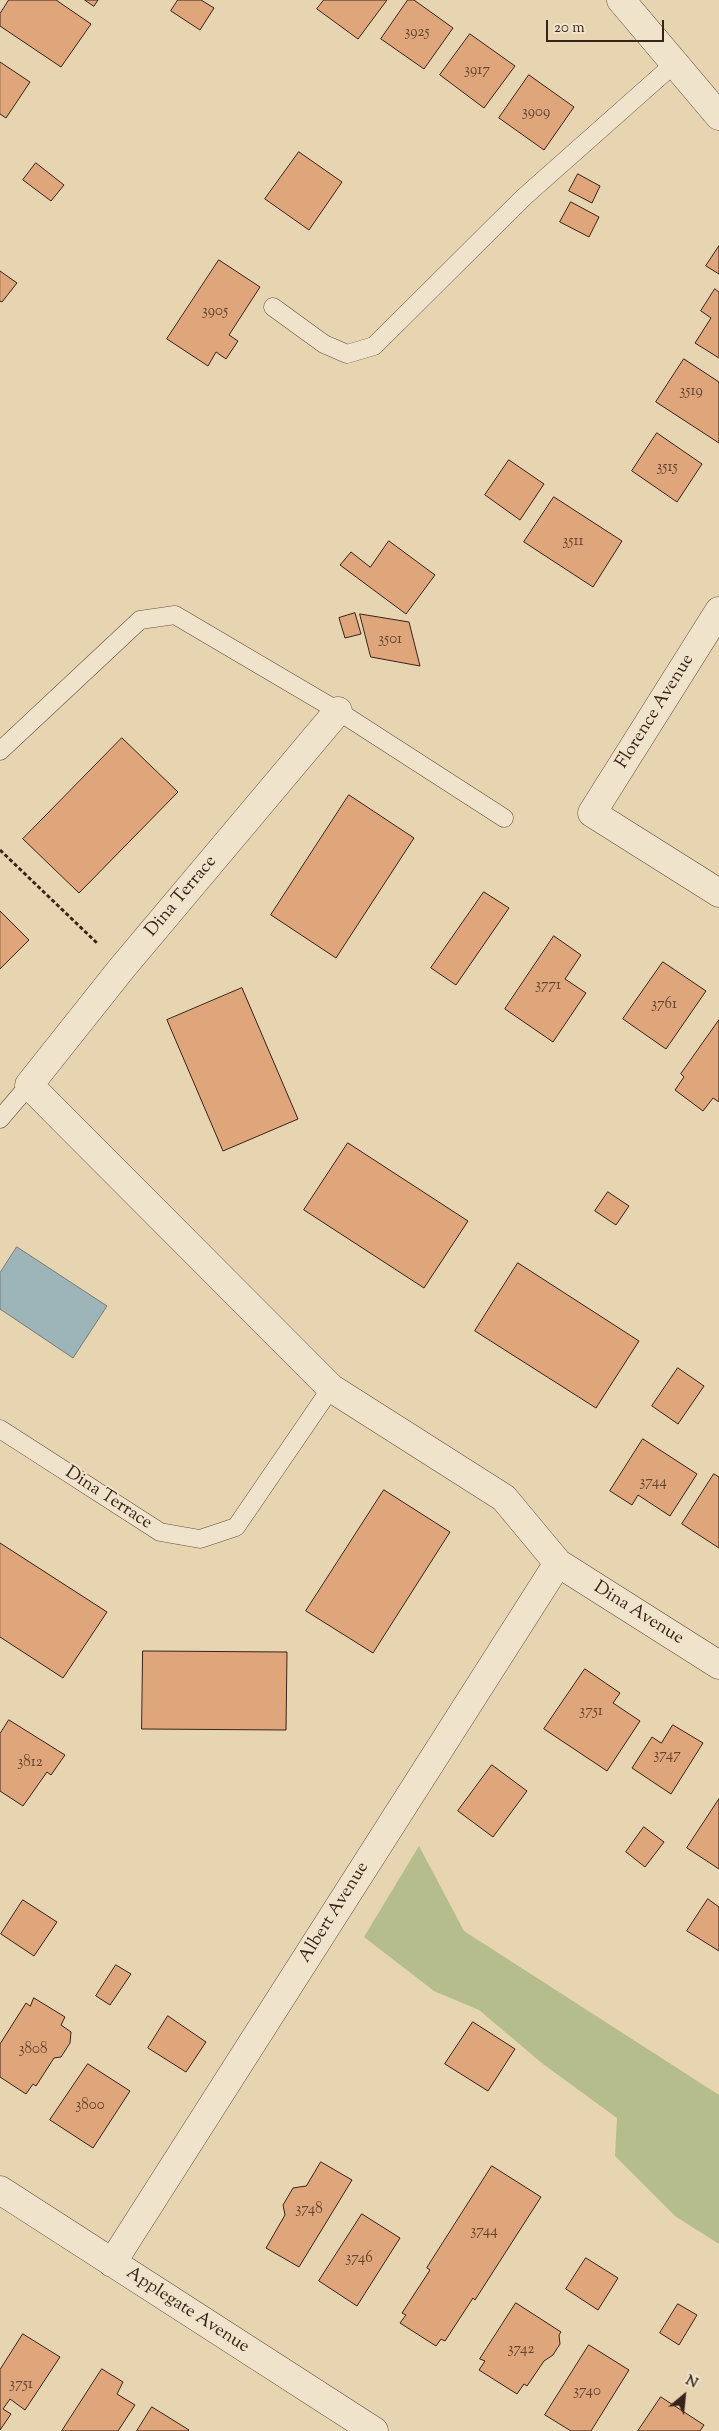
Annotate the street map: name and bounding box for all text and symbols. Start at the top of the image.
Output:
scale bar [549,10,666,42]
text: 20 m [554,18,585,39]
house number: 3925 [404,24,430,42]
house number: 3917 [464,62,490,80]
house number: 3909 [522,104,550,122]
house number: 3905 [202,303,228,321]
house number: 3519 [679,383,703,401]
house number: 3515 [656,459,678,477]
house number: 3511 [562,533,584,551]
house number: 3501 [378,631,402,649]
street label: Florence Avenue [612,651,700,773]
street label: Dina Terrace [142,852,222,942]
house number: 3771 [535,977,561,995]
house number: 3761 [651,996,677,1014]
street label: Dina Terrace [60,1463,156,1535]
house number: 3744 [639,1474,667,1492]
street label: Dina Avenue [589,1578,687,1650]
house number: 3751 [579,1703,603,1721]
house number: 3747 [653,1747,681,1765]
house number: 3812 [17,1754,43,1772]
street label: Albert Avenue [295,1859,375,1967]
house number: 3808 [19,2041,47,2059]
house number: 3800 [75,2097,105,2115]
house number: 3748 [295,2201,323,2219]
house number: 3744 [470,2223,498,2241]
house number: 3746 [345,2250,373,2268]
street label: Applegate Avenue [121,2263,253,2359]
house number: 3742 [507,2341,535,2359]
north arrow [659,2371,709,2421]
text: N [681,2371,701,2394]
house number: 3751 [9,2376,33,2394]
house number: 3740 [573,2383,601,2401]

